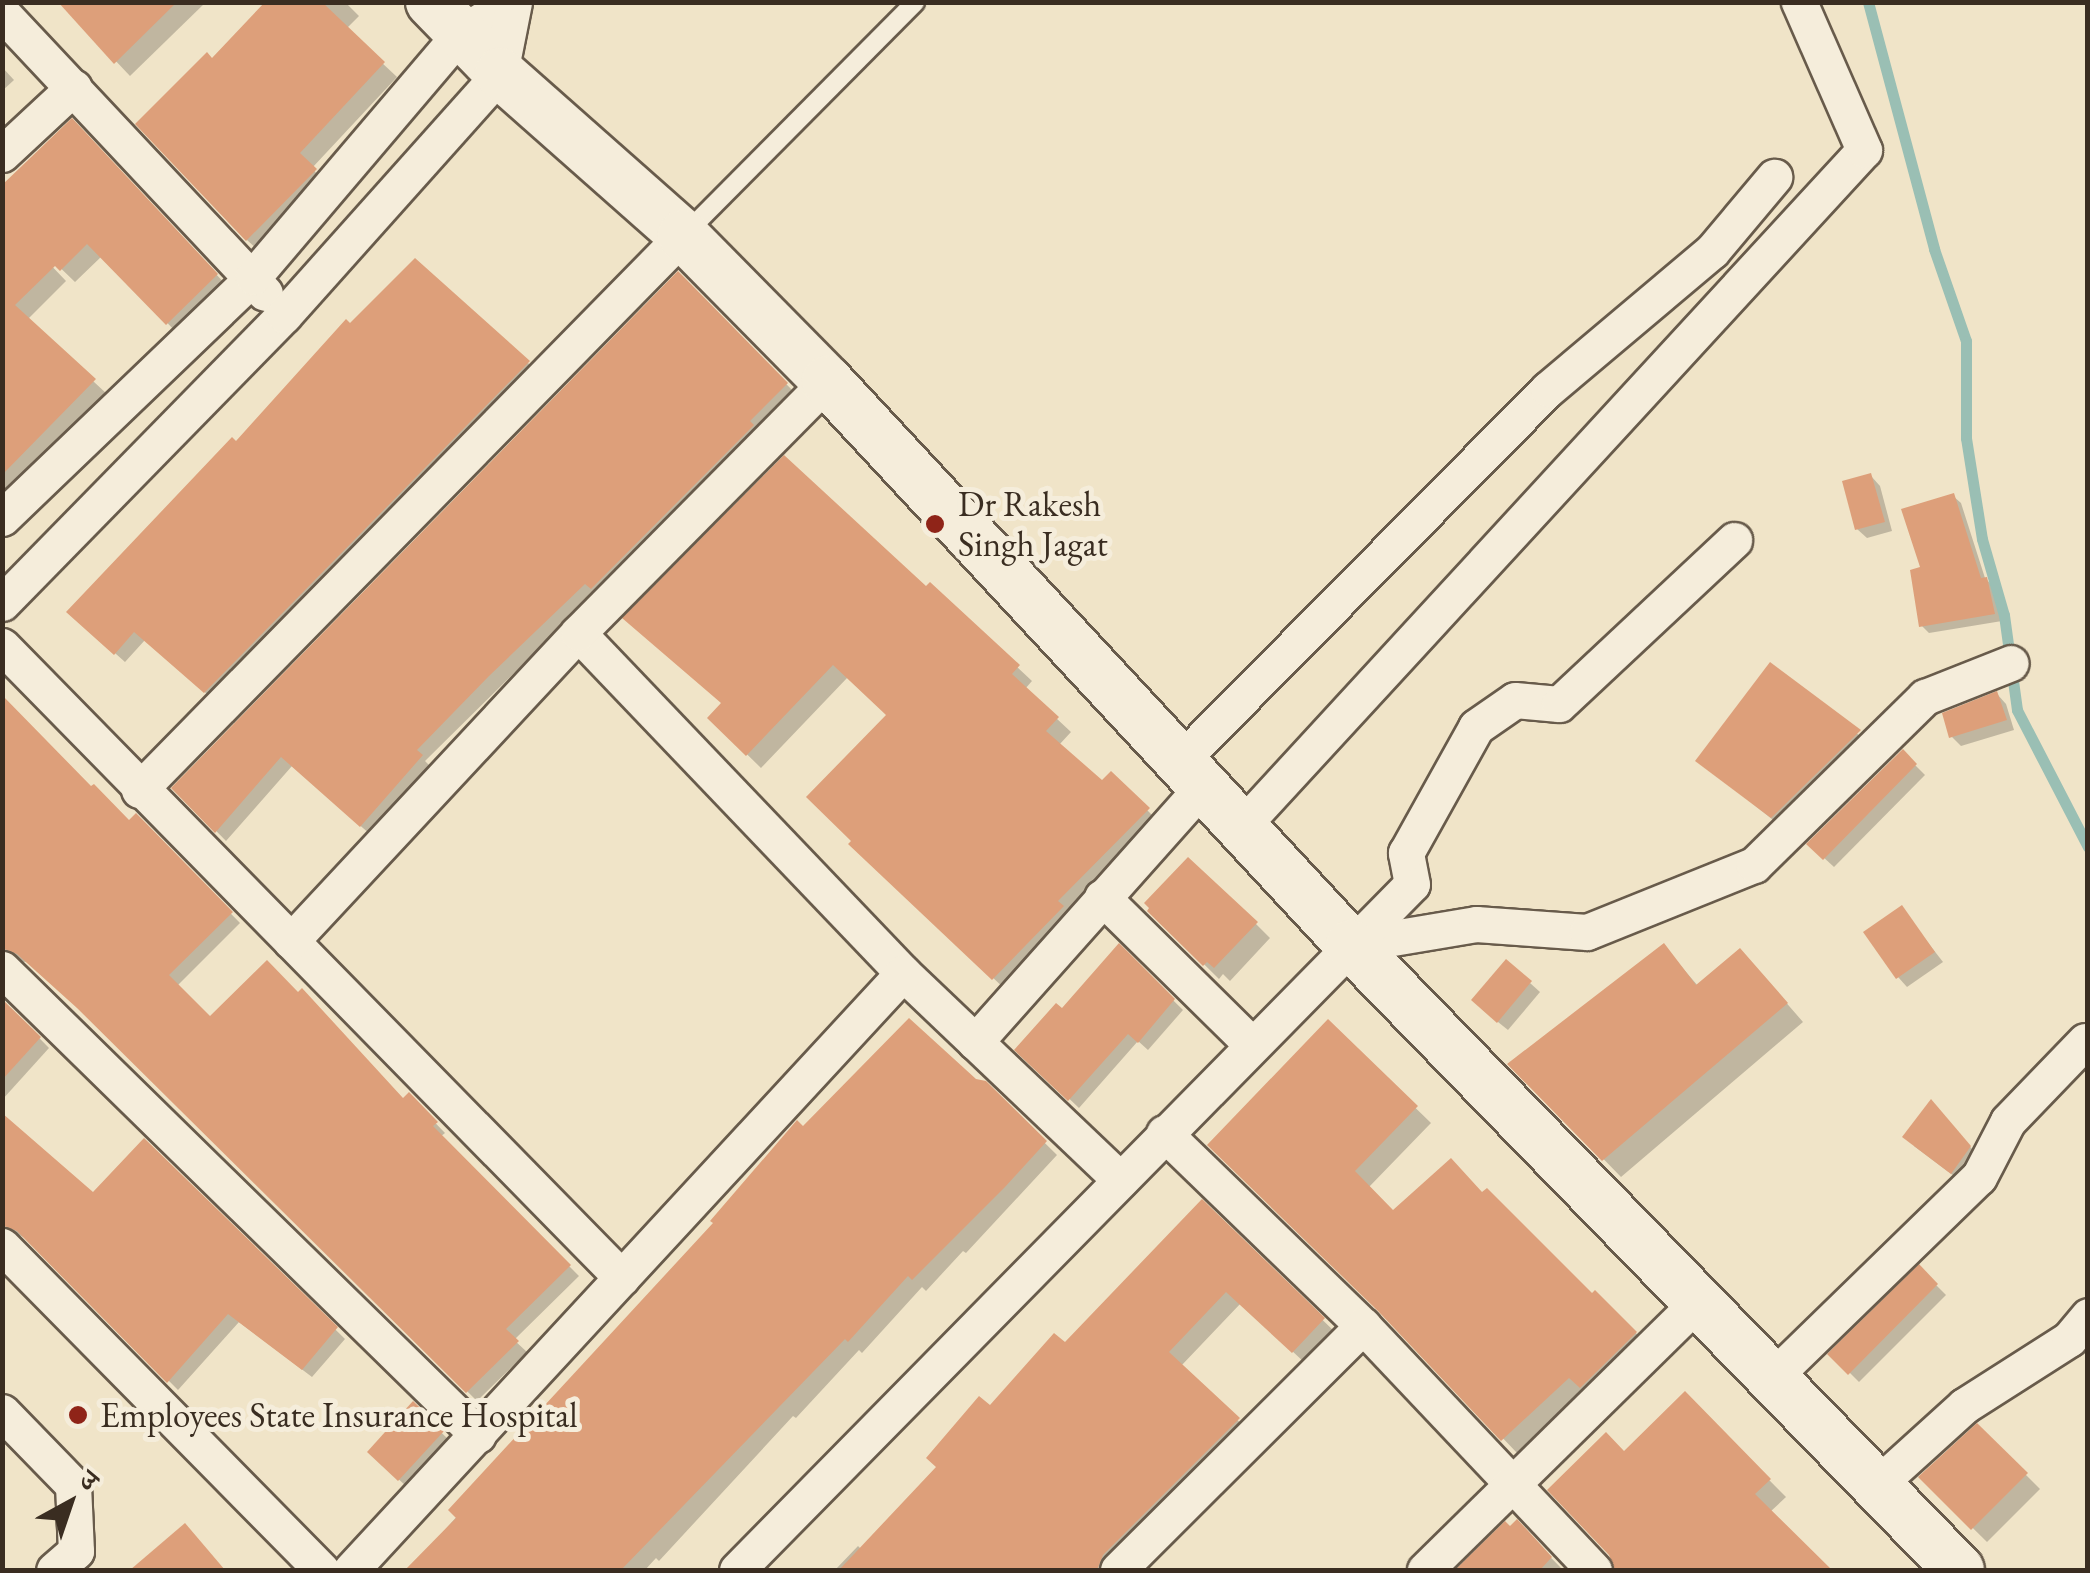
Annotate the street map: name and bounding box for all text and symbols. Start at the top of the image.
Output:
place label: Dr Rakesh Singh Jagat [958,483,1108,565]
marker: Dr Rakesh Singh Jagat [922,511,948,537]
place label: Employees State Insurance Hospital [100,1394,578,1436]
marker: Employees State Insurance Hospital [65,1402,91,1428]
north arrow [20,1453,120,1553]
text: उ [72,1462,106,1498]

